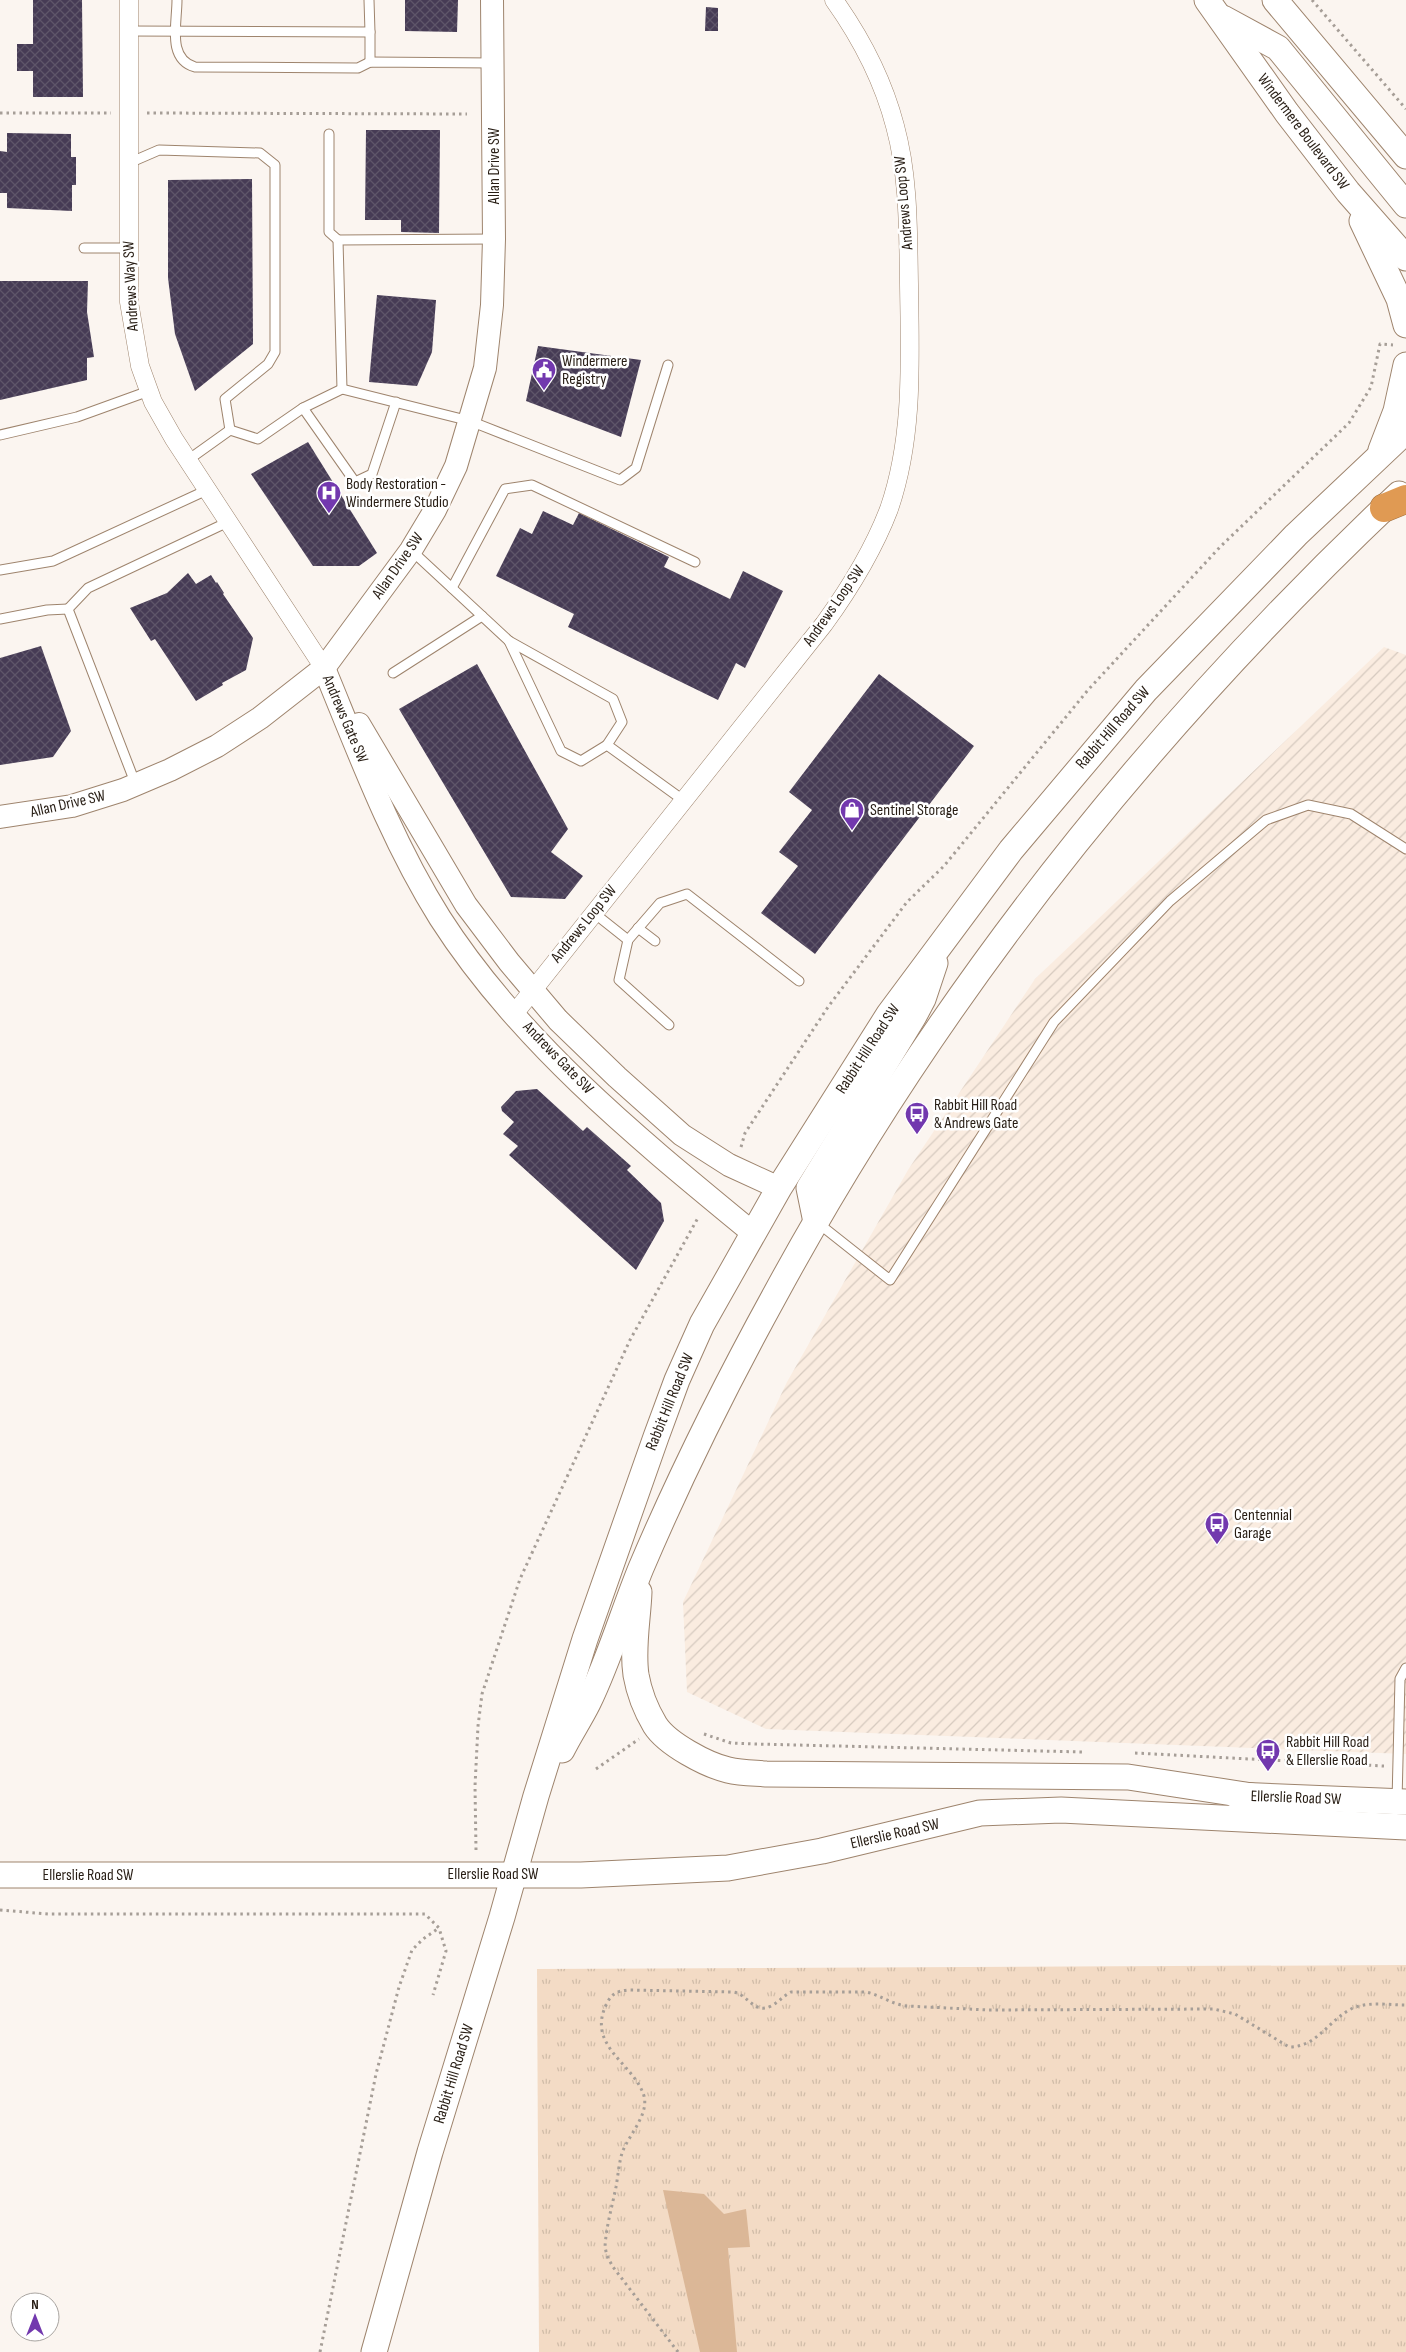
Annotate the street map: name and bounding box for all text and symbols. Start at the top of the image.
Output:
street label: Windermere Boulevard SW [1253,70,1353,194]
street label: Allan Drive SW [485,127,504,205]
street label: Andrews Loop SW [890,155,918,252]
street label: Andrews Way SW [119,240,143,333]
place label: Windermere Registry [562,352,627,389]
public building icon: Windermere Registry [531,357,557,391]
place label: Body Restoration - Windermere Studio [346,475,449,512]
hospital icon: Body Restoration - Windermere Studio [316,480,342,514]
street label: Allan Drive SW [368,529,428,604]
street label: Andrews Loop SW [799,562,869,651]
street label: Andrews Gate SW [318,671,372,766]
street label: Rabbit Hill Road SW [1072,682,1154,773]
street label: Allan Drive SW [28,786,108,822]
shop icon: Sentinel Storage [839,797,865,831]
place label: Sentinel Storage [870,801,958,820]
street label: Andrews Loop SW [546,881,621,967]
street label: Rabbit Hill Road SW [832,1000,904,1097]
street label: Andrews Gate SW [518,1017,598,1099]
place label: Rabbit Hill Road & Andrews Gate [934,1096,1019,1133]
bus stop icon: Rabbit Hill Road & Andrews Gate [904,1101,930,1135]
street label: Rabbit Hill Road SW [642,1350,698,1453]
place label: Centennial Garage [1234,1506,1292,1543]
bus stop icon: Centennial Garage [1204,1511,1230,1545]
place label: Rabbit Hill Road & Ellerslie Road [1286,1733,1369,1770]
bus stop icon: Rabbit Hill Road & Ellerslie Road [1255,1738,1281,1772]
street label: Ellerslie Road SW [1250,1787,1342,1809]
street label: Ellerslie Road SW [849,1814,942,1853]
street label: Ellerslie Road SW [448,1865,539,1884]
street label: Ellerslie Road SW [43,1866,134,1885]
street label: Rabbit Hill Road SW [430,2021,478,2126]
north arrow [10,2292,60,2342]
text: N [31,2296,39,2313]

